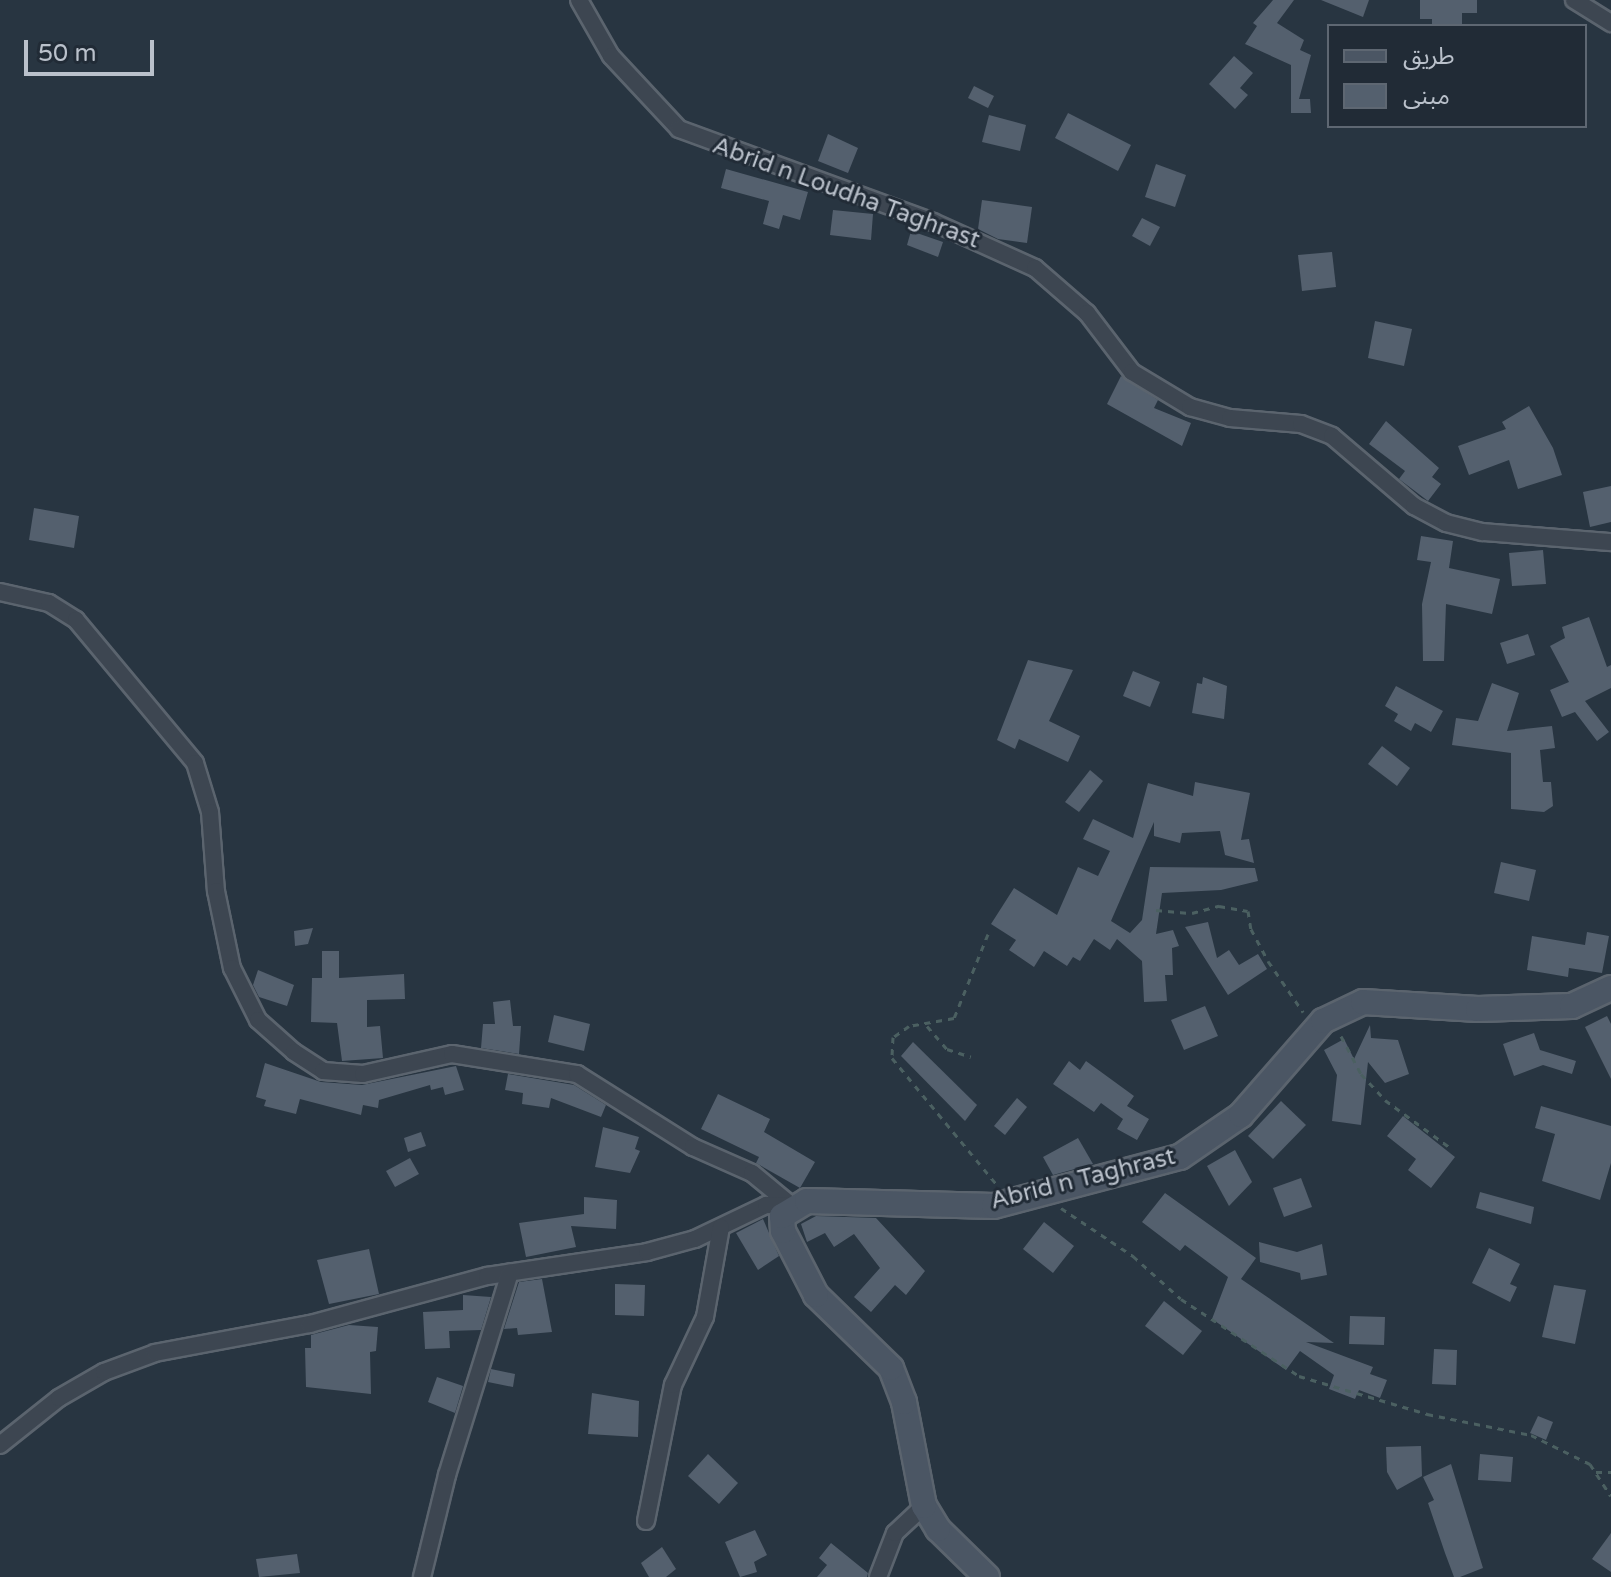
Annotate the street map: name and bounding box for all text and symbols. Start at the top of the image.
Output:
scale bar [28,24,158,74]
legend [1327,24,1587,128]
text: 50 m [38,39,96,68]
text: طريق [1403,42,1455,71]
text: مبنى [1403,82,1450,111]
street label: Abrid n Loudha Taghrast [709,131,983,255]
street label: Abrid n Taghrast [988,1142,1178,1216]

